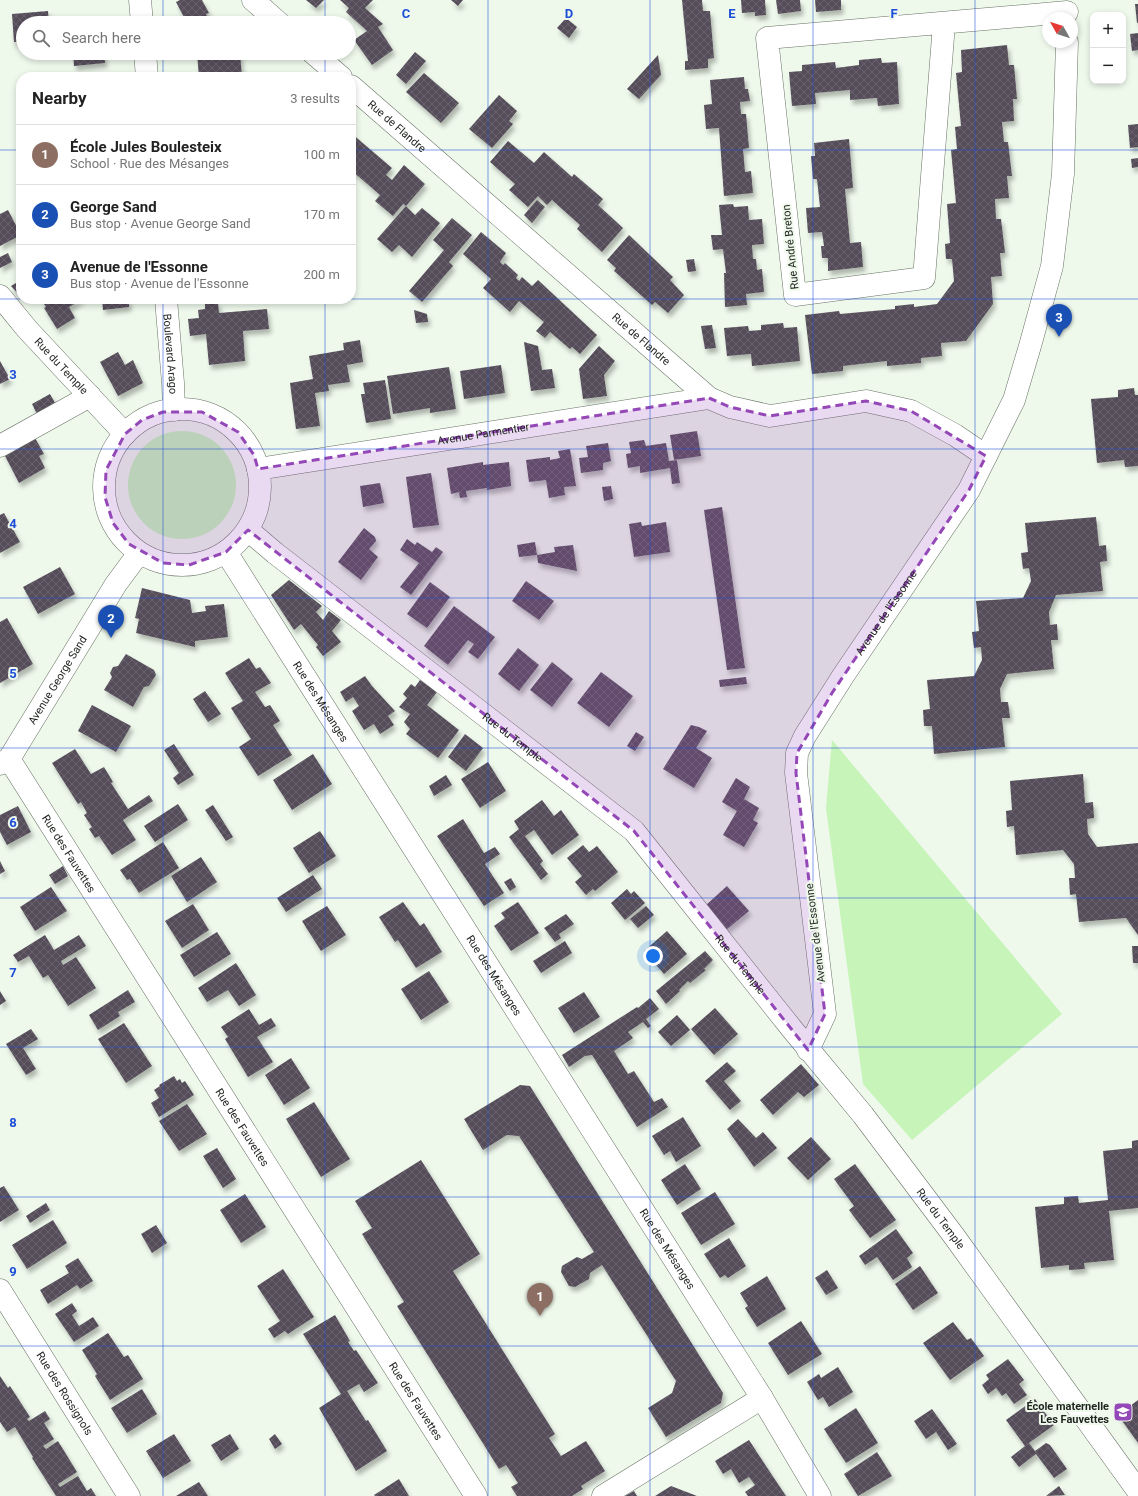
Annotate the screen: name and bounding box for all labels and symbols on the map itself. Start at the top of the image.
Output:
text: C [402,6,411,21]
text: D [565,6,573,21]
text: E [728,6,736,21]
text: F [890,6,898,21]
north arrow [1042,12,1078,48]
street label: Rue de Flandre [365,98,428,155]
street label: Rue André Breton [780,204,801,290]
pin: 3 [1046,304,1072,337]
street label: Rue de Flandre [609,311,673,368]
street label: Boulevard Arago [160,313,179,394]
street label: Rue du Temple [32,335,91,397]
text: 3 [9,367,17,382]
street label: Avenue Parmentier [436,420,530,448]
text: 4 [9,516,17,531]
street label: Avenue de l'Essonne [853,568,920,658]
pin: 2 [98,605,124,638]
street label: Avenue George Sand [26,633,90,727]
street label: Rue des Mésanges [290,659,351,745]
text: 5 [9,666,17,681]
street label: Rue du Temple [480,710,545,765]
street label: Rue des Fauvettes [39,812,98,896]
text: 6 [9,815,17,830]
street label: Avenue de l'Essonne [803,882,828,983]
street label: Rue du Temple [712,932,768,997]
street label: Rue des Mésanges [463,933,524,1018]
your location [643,946,663,966]
text: 7 [9,965,17,980]
street label: Rue des Fauvettes [212,1086,272,1169]
text: 8 [9,1115,17,1130]
street label: Rue du Temple [914,1186,967,1252]
street label: Rue des Mésanges [637,1206,698,1292]
text: 9 [9,1264,17,1279]
pin: 1 [527,1283,553,1316]
street label: Rue des Rossignols [33,1350,95,1438]
street label: Rue des Fauvettes [386,1360,445,1443]
place label: École maternelle Les Fauvettes [1026,1400,1109,1426]
school or university icon: École maternelle Les Fauvettes [1112,1401,1134,1423]

